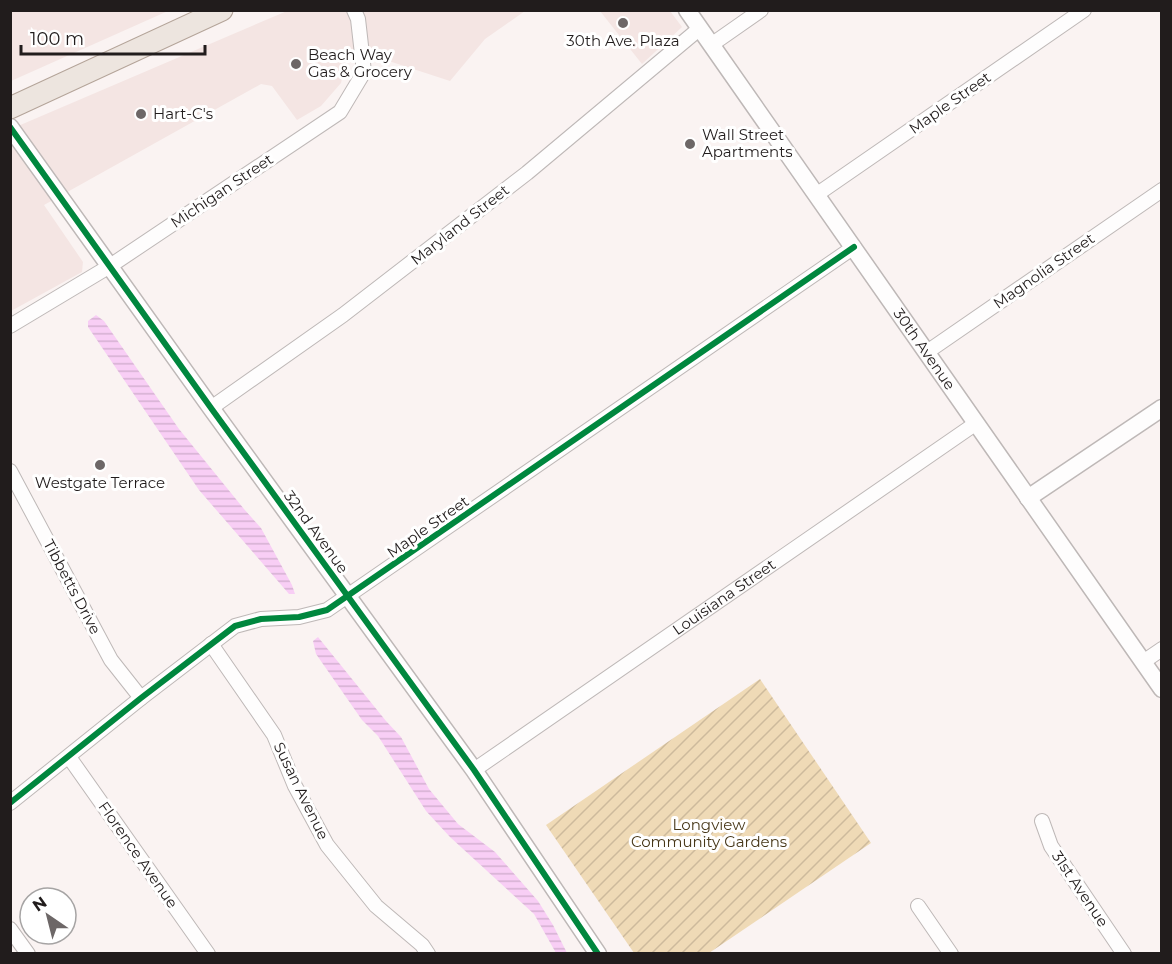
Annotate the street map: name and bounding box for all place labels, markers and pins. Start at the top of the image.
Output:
marker: 30th Ave. Plaza [616,16,630,30]
place label: 30th Ave. Plaza [566,31,680,50]
place label: Beach Way Gas & Grocery [308,45,413,81]
marker: Beach Way Gas & Grocery [289,57,303,71]
place label: Hart-C's [153,104,213,123]
marker: Hart-C's [134,107,148,121]
place label: Wall Street Apartments [702,125,793,161]
marker: Wall Street Apartments [683,137,697,151]
marker: Westgate Terrace [93,458,107,472]
place label: Westgate Terrace [35,473,165,492]

